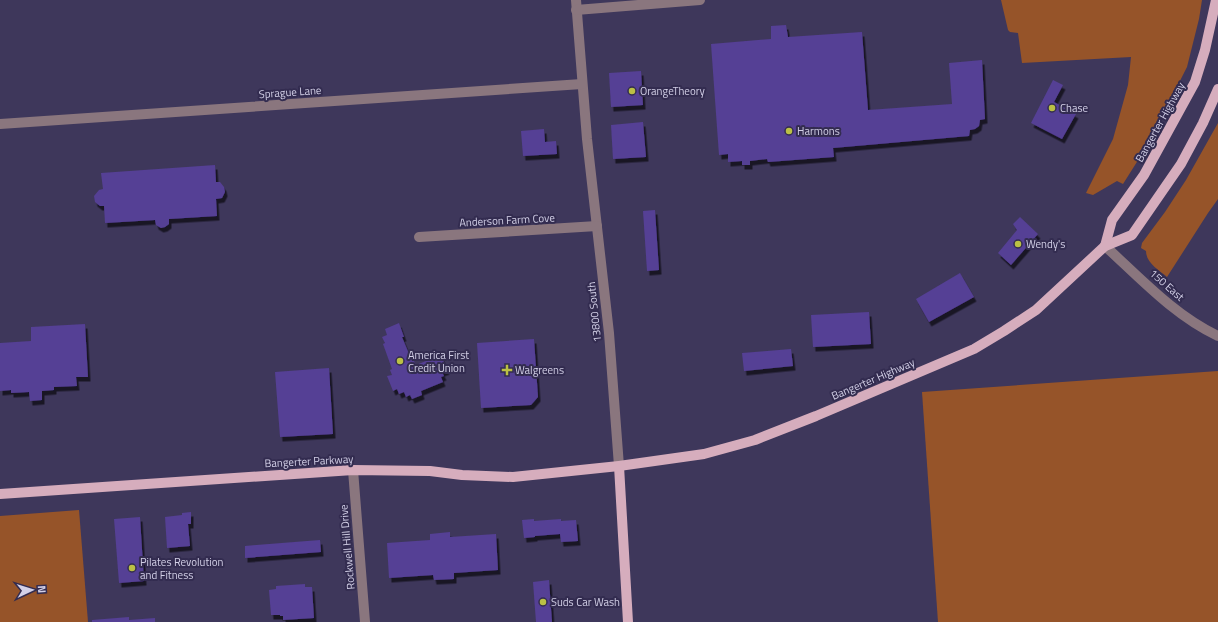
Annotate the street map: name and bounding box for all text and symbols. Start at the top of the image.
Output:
street label: Bangerter Highway [1131,78,1189,165]
street label: Sprague Lane [258,82,322,102]
place label: OrangeTheory [640,83,706,99]
marker: OrangeTheory [627,86,637,96]
place label: Chase [1060,100,1089,116]
marker: Chase [1047,103,1057,113]
place label: Harmons [797,123,840,139]
marker: Harmons [784,126,794,136]
street label: Anderson Farm Cove [459,209,556,230]
place label: Wendy's [1026,236,1065,252]
marker: Wendy's [1013,239,1023,249]
street label: 150 East [1146,265,1188,305]
street label: 13800 South [583,281,605,343]
place label: America First Credit Union [408,347,469,376]
street label: Bangerter Highway [829,354,918,404]
marker: America First Credit Union [395,356,405,366]
place label: Walgreens [515,362,564,378]
marker: Walgreens [502,365,512,375]
street label: Bangerter Parkway [264,451,355,471]
street label: Rockwell Hill Drive [335,503,359,590]
place label: Pilates Revolution and Fitness [140,554,224,583]
marker: Pilates Revolution and Fitness [127,563,137,573]
north arrow [12,570,52,610]
text: N [34,585,50,594]
place label: Suds Car Wash [551,594,620,610]
marker: Suds Car Wash [538,597,548,607]

